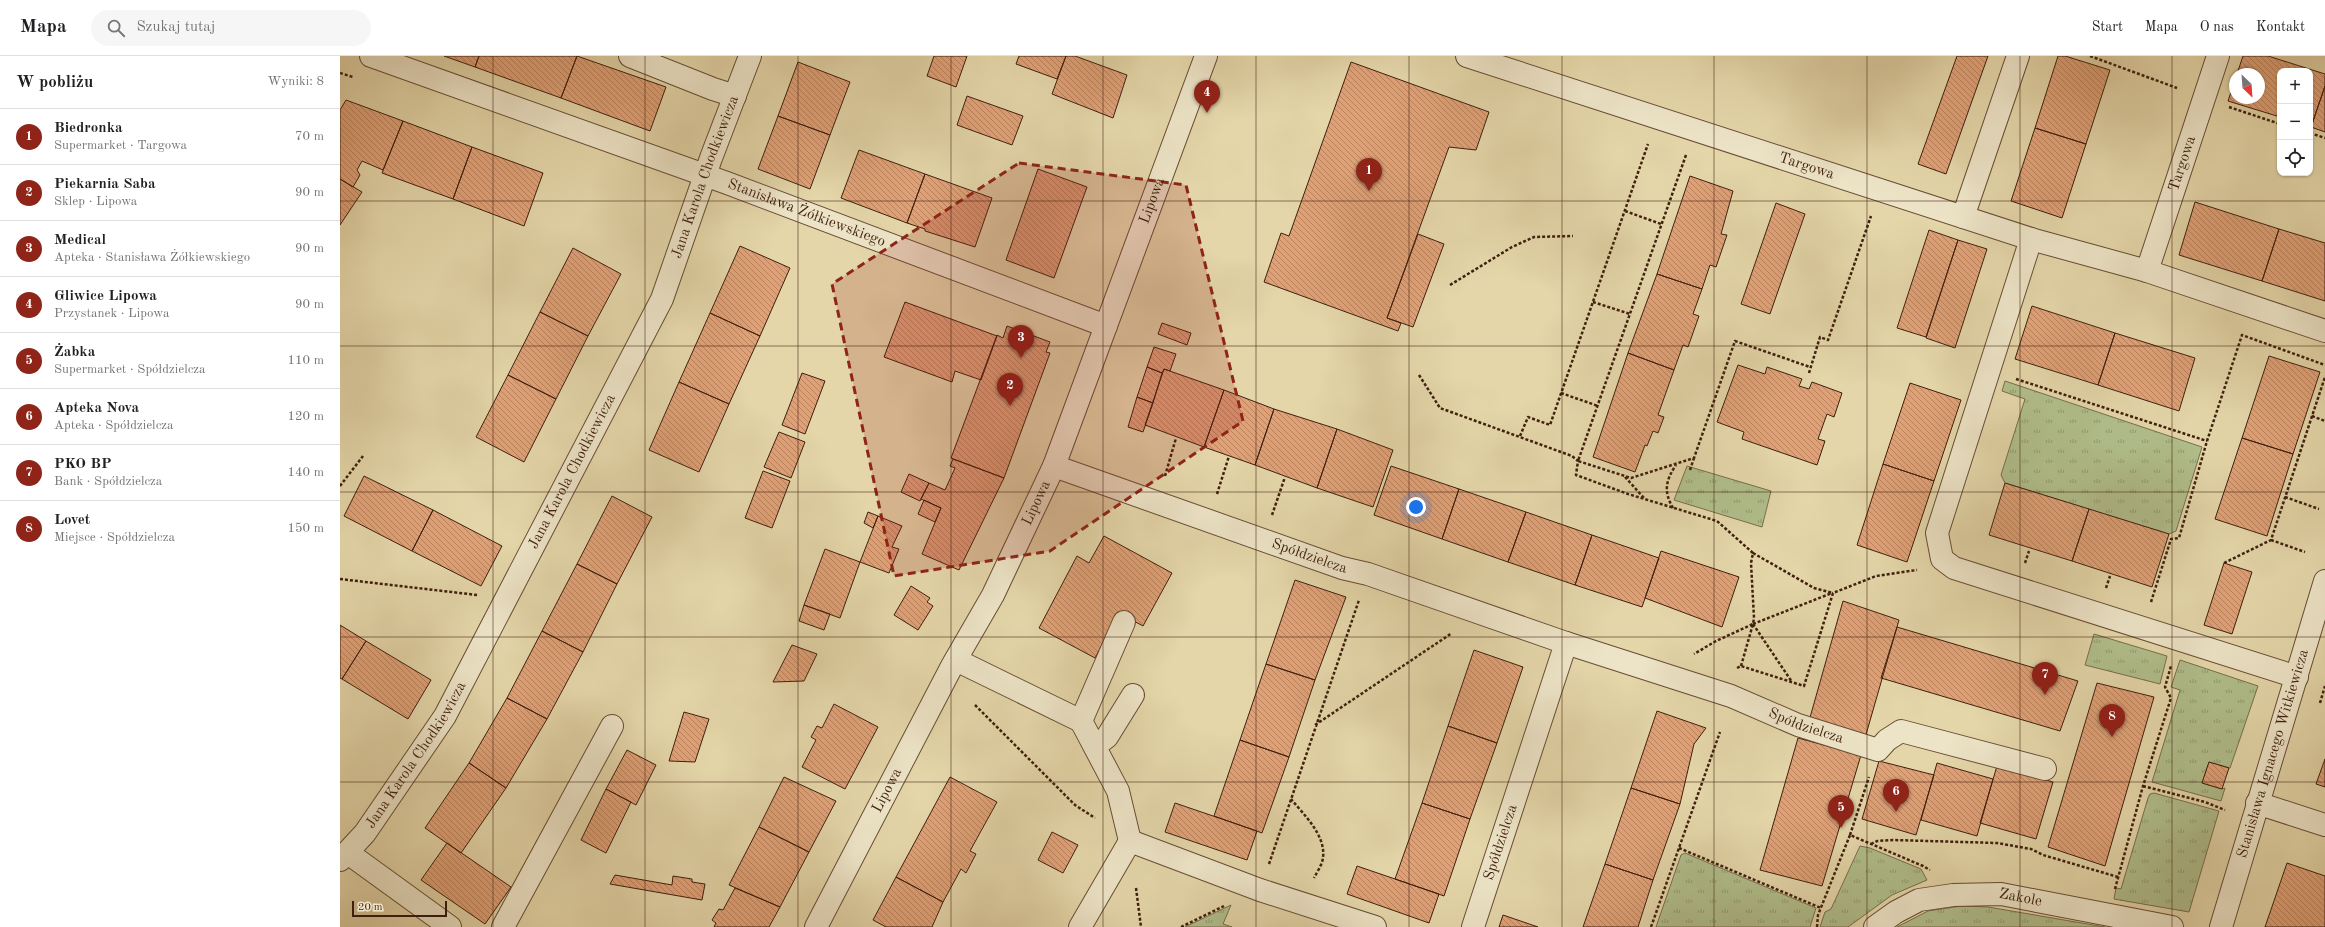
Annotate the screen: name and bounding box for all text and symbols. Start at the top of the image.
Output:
search box [91,10,371,46]
icon: search [105,17,127,39]
text: Mapa [20,18,67,37]
text: Szukaj tutaj [137,20,215,35]
text: Start [2092,20,2123,34]
text: Mapa [2145,20,2178,34]
text: O nas [2200,20,2234,34]
text: Kontakt [2256,20,2305,34]
north arrow [2229,68,2265,104]
map controls [2277,68,2313,176]
button: + [2277,68,2313,104]
text: W pobliżu [16,74,93,91]
text: Wyniki: 8 [268,75,324,88]
pin: 4 [1194,80,1220,113]
street label: Jana Karola Chodkiewicza [669,93,742,260]
button: − [2277,104,2313,140]
text: Biedronka [54,121,123,136]
text: 1 [25,130,33,143]
text: 70 m [295,130,324,143]
street label: Targowa [2166,134,2199,193]
text: Supermarket · Targowa [54,139,187,152]
button: locate [2277,140,2313,176]
street label: Targowa [1777,150,1837,182]
pin: 1 [1356,158,1382,191]
street label: Lipowa [1137,175,1168,226]
street label: Stanisława Żółkiewskiego [726,176,887,250]
text: Piekarnia Saba [54,177,156,192]
text: 2 [25,186,33,199]
text: 90 m [295,186,324,199]
text: Sklep · Lipowa [54,195,137,208]
text: Medical [54,233,106,248]
text: 3 [25,242,33,255]
text: 90 m [295,242,324,255]
text: Apteka · Stanisława Żółkiewskiego [54,251,250,264]
text: Gliwice Lipowa [54,289,157,304]
text: 4 [25,298,33,311]
text: 90 m [295,298,324,311]
text: Przystanek · Lipowa [54,307,169,320]
pin: 3 [1008,325,1034,358]
text: Żabka [54,345,95,360]
text: 5 [25,354,33,367]
text: 110 m [287,354,324,367]
text: Supermarket · Spółdzielcza [54,363,205,376]
pin: 2 [997,373,1023,406]
street label: Jana Karola Chodkiewicza [526,391,619,551]
text: Apteka Nova [54,401,139,416]
text: 6 [25,410,33,423]
text: 120 m [287,410,324,423]
text: Apteka · Spółdzielcza [54,419,173,432]
text: PKO BP [54,457,111,472]
text: 7 [25,466,33,479]
text: 140 m [287,466,324,479]
text: Bank · Spółdzielcza [54,475,162,488]
street label: Lipowa [1020,478,1054,528]
your location [1406,497,1426,517]
text: Lovet [54,513,90,528]
text: 8 [25,522,33,535]
text: 150 m [287,522,324,535]
text: Miejsce · Spółdzielcza [54,531,175,544]
street label: Spółdzielcza [1270,536,1349,577]
street label: Stanisława Ignacego Witkiewicza [2235,647,2312,860]
pin: 7 [2032,662,2058,695]
street label: Jana Karola Chodkiewicza [363,679,469,831]
pin: 8 [2099,704,2125,737]
street label: Spółdzielcza [1766,706,1846,746]
street label: Lipowa [869,765,905,815]
pin: 6 [1883,779,1909,812]
pin: 5 [1828,795,1854,828]
street label: Spółdzielcza [1481,802,1520,882]
street label: Zakole [1998,886,2043,909]
scale bar [352,899,447,918]
text: 20 m [358,902,383,913]

